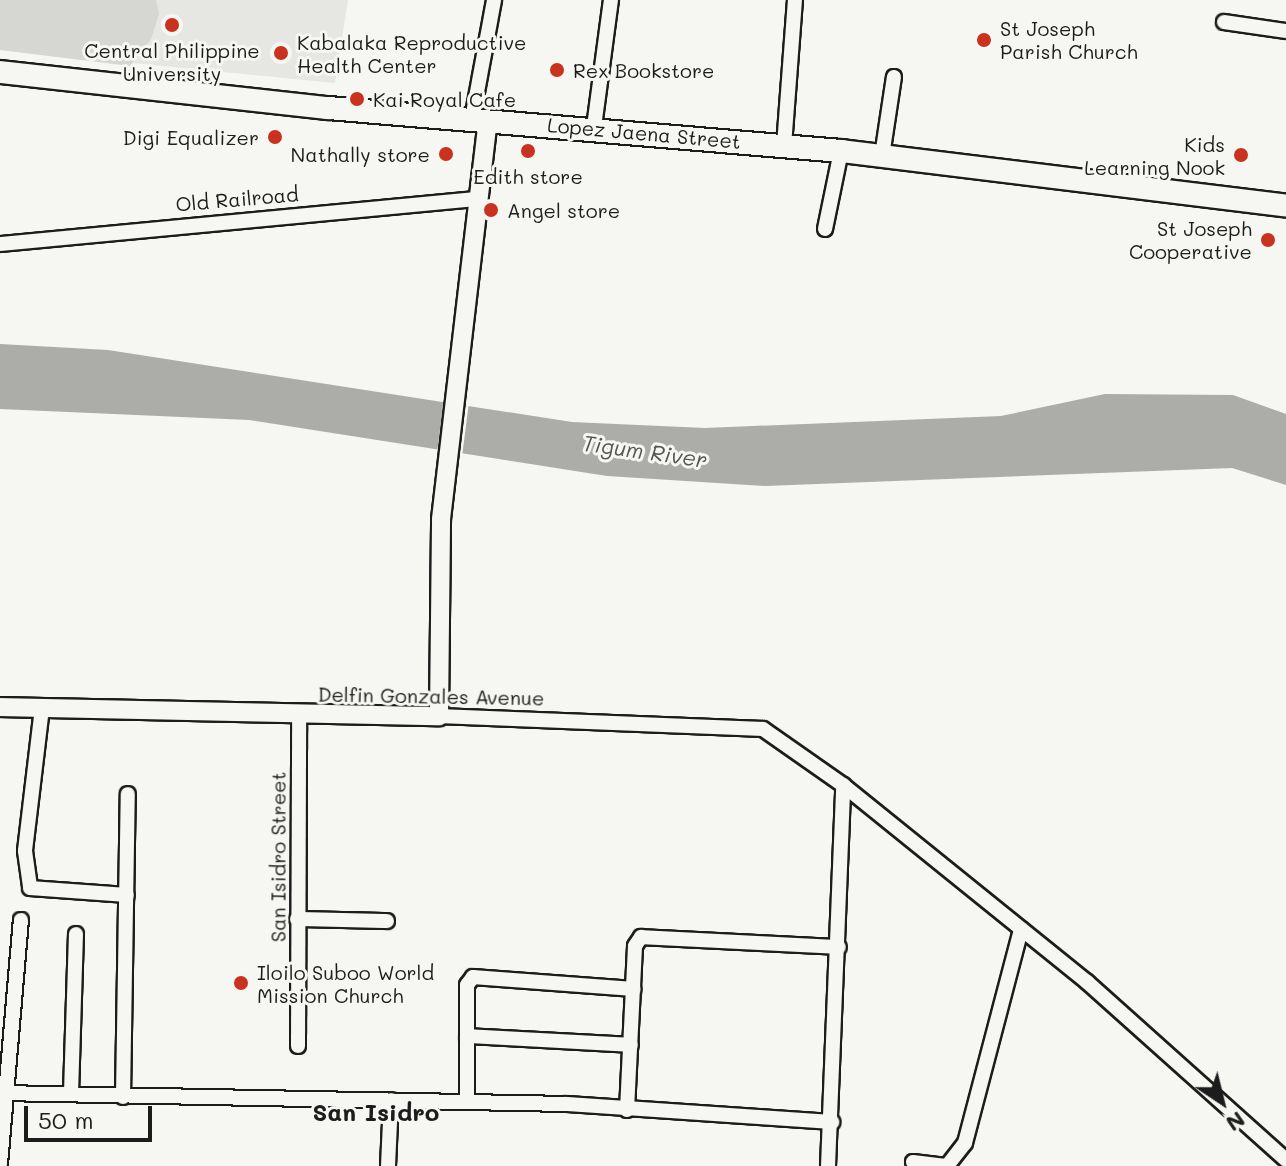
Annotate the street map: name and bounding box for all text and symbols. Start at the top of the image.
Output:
marker: Central Philippine University [163,16,181,34]
place label: St Joseph Parish Church [1000,16,1138,63]
place label: Kabalaka Reproductive Health Center [297,30,526,77]
marker: St Joseph Parish Church [975,31,993,49]
place label: Central Philippine University [84,38,260,85]
marker: Kabalaka Reproductive Health Center [272,44,290,62]
place label: Rex Bookstore [573,58,714,82]
marker: Rex Bookstore [548,61,566,79]
place label: Kai Royal Cafe [373,87,516,111]
marker: Kai Royal Cafe [348,90,366,108]
street label: Lopez Jaena Street [546,113,742,153]
place label: Digi Equalizer [123,125,259,149]
marker: Digi Equalizer [266,128,284,146]
place label: Kids Learning Nook [1084,132,1225,179]
place label: Nathally store [291,142,430,166]
marker: Edith store [519,142,537,160]
marker: Nathally store [437,145,455,163]
marker: Kids Learning Nook [1232,146,1250,164]
place label: Edith store [473,164,583,188]
street label: Old Railroad [174,182,300,216]
place label: Angel store [507,198,620,222]
marker: Angel store [482,201,500,219]
place label: St Joseph Cooperative [1129,216,1252,263]
marker: St Joseph Cooperative [1259,231,1277,249]
water label: Tigum River [581,429,709,473]
street label: Delfin Gonzales Avenue [318,682,544,710]
street label: San Isidro Street [266,772,290,942]
place label: Iloilo Suboo World Mission Church [257,960,434,1007]
marker: Iloilo Suboo World Mission Church [232,974,250,992]
north arrow [1182,1062,1262,1142]
scale bar [28,1090,156,1140]
district label: San Isidro [313,1098,439,1126]
text: 50 m [38,1104,94,1135]
text: N [1221,1105,1251,1139]

